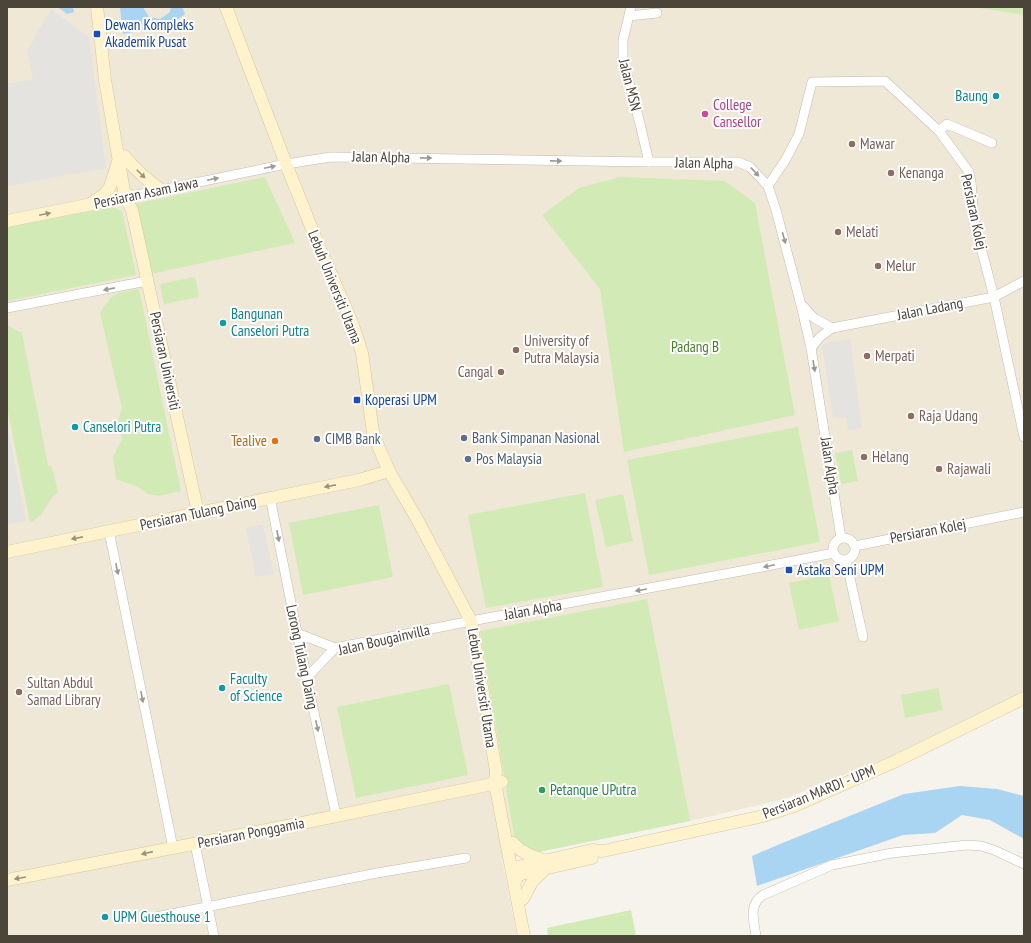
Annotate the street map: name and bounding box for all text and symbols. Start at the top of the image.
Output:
place label: Dewan Kompleks Akademik Pusat [105,15,194,51]
marker: Dewan Kompleks Akademik Pusat [92,29,102,39]
street label: Jalan MSN [615,56,646,113]
place label: Baung [955,86,988,105]
marker: Baung [991,91,1001,101]
place label: College Cansellor [713,95,762,131]
marker: College Cansellor [700,109,710,119]
place label: Mawar [860,134,895,153]
marker: Mawar [847,139,857,149]
street label: Jalan Alpha [351,146,410,167]
street label: Jalan Alpha [674,152,733,173]
one-way arrow [420,155,433,161]
one-way arrow [550,157,562,164]
place label: Kenanga [899,163,944,182]
one-way arrow [264,164,276,170]
one-way arrow [750,167,759,177]
marker: Kenanga [886,168,896,178]
one-way arrow [136,170,146,179]
street label: Persiaran Asam Jawa [92,172,200,213]
street label: Persiaran Kolej [957,172,992,252]
one-way arrow [207,176,219,182]
one-way arrow [39,210,51,216]
place label: Melati [846,222,879,241]
street label: Lebuh Universiti Utama [304,227,367,346]
marker: Melati [833,227,843,237]
one-way arrow [781,233,787,245]
place label: Melur [886,256,917,275]
marker: Melur [873,261,883,271]
one-way arrow [103,286,115,292]
street label: Jalan Ladang [894,293,964,324]
place label: Bangunan Canselori Putra [231,304,309,340]
street label: Persiaran Universiti [146,310,185,412]
marker: Bangunan Canselori Putra [218,318,228,328]
place label: University of Putra Malaysia [524,331,599,367]
park label: Padang B [671,337,719,356]
marker: University of Putra Malaysia [511,345,521,355]
place label: Merpati [875,346,915,365]
marker: Merpati [862,351,872,361]
one-way arrow [811,360,817,372]
place label: Cangal [458,362,493,381]
marker: Cangal [496,367,506,377]
place label: Koperasi UPM [365,390,437,409]
marker: Koperasi UPM [352,395,362,405]
place label: Raja Udang [919,406,978,425]
marker: Raja Udang [906,411,916,421]
place label: Canselori Putra [83,417,161,436]
marker: Canselori Putra [70,422,80,432]
place label: Bank Simpanan Nasional [472,428,600,447]
place label: CIMB Bank [325,429,381,448]
place label: Tealive [231,431,267,450]
marker: Bank Simpanan Nasional [459,433,469,443]
marker: CIMB Bank [312,434,322,444]
street label: Jalan Alpha [816,435,844,496]
marker: Tealive [270,436,280,446]
place label: Helang [872,447,909,466]
place label: Pos Malaysia [476,449,542,468]
marker: Helang [859,452,869,462]
marker: Pos Malaysia [463,454,473,464]
place label: Rajawali [947,459,991,478]
marker: Rajawali [934,464,944,474]
one-way arrow [324,483,336,489]
street label: Persiaran Tulang Daing [138,491,258,534]
street label: Persiaran Kolej [888,514,968,547]
one-way arrow [275,530,281,542]
one-way arrow [71,535,84,541]
place label: Astaka Seni UPM [797,560,884,579]
one-way arrow [115,563,121,576]
one-way arrow [763,563,775,569]
marker: Astaka Seni UPM [784,565,794,575]
one-way arrow [635,587,647,593]
street label: Jalan Alpha [502,595,563,624]
street label: Lorong Tulang Daing [282,603,323,711]
street label: Jalan Bougainvilla [335,620,431,659]
street label: Lebuh Universiti Utama [464,627,501,749]
place label: Faculty of Science [230,669,282,705]
place label: Sultan Abdul Samad Library [27,673,101,709]
marker: Faculty of Science [217,683,227,693]
marker: Sultan Abdul Samad Library [14,687,24,697]
one-way arrow [140,691,146,703]
one-way arrow [315,720,321,732]
street label: Persiaran MARDI - UPM [760,760,878,823]
place label: Petanque UPutra [550,780,637,799]
marker: Petanque UPutra [537,785,547,795]
street label: Persiaran Ponggamia [196,813,306,852]
one-way arrow [141,851,153,857]
one-way arrow [13,875,26,881]
place label: UPM Guesthouse 1 [113,907,210,926]
marker: UPM Guesthouse 1 [100,912,110,922]

